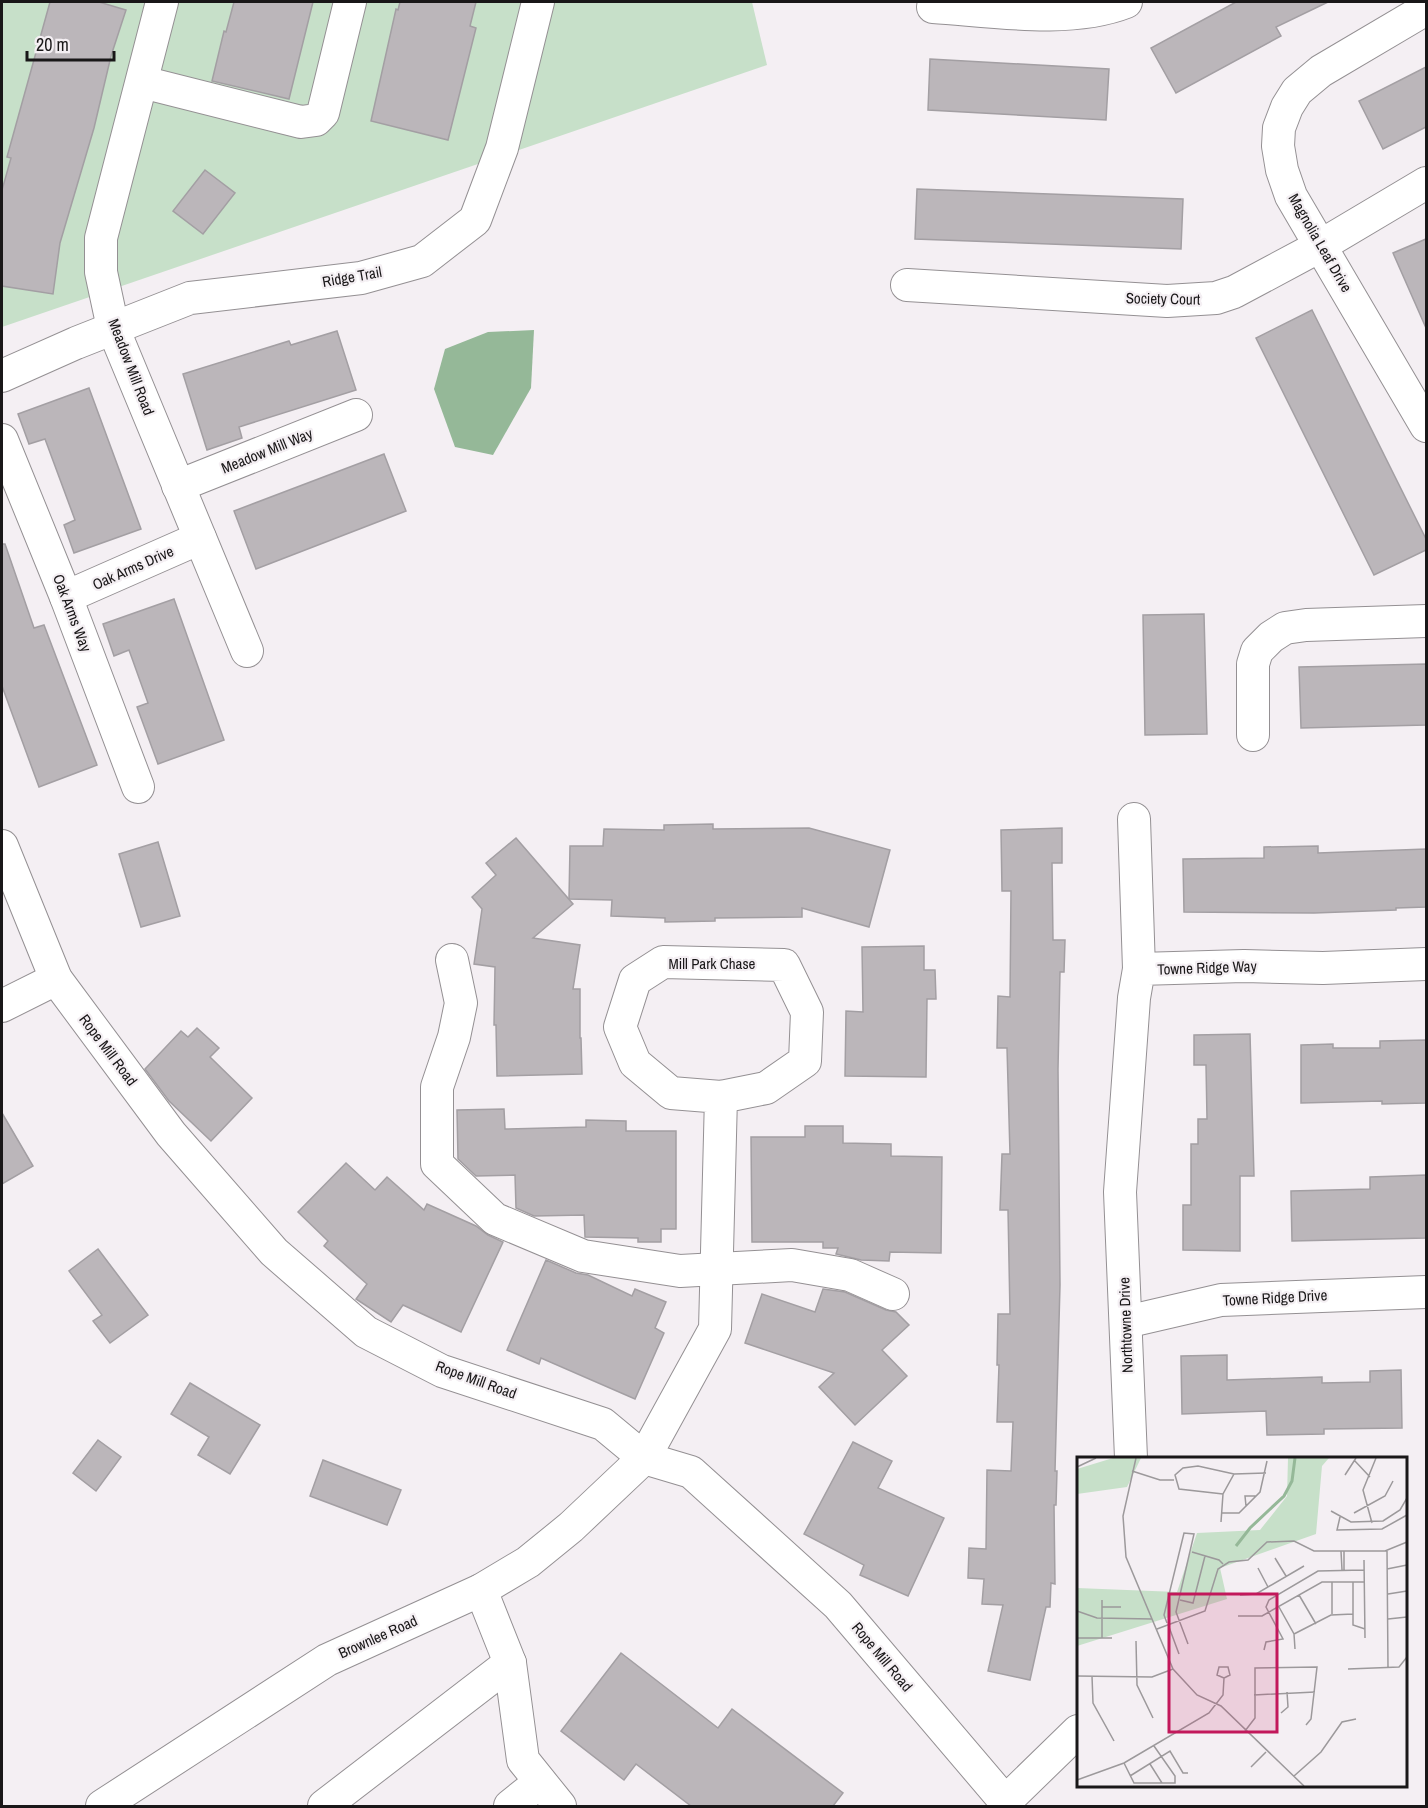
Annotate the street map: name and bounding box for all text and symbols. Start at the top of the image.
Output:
scale bar [27,24,114,62]
text: 20 m [36,32,69,57]
street label: Magnolia Leaf Drive [1284,190,1357,296]
street label: Ridge Trail [320,261,383,292]
street label: Society Court [1126,287,1201,310]
street label: Meadow Mill Road [103,316,160,418]
street label: Meadow Mill Way [218,422,316,478]
street label: Oak Arms Drive [89,540,177,595]
street label: Oak Arms Way [48,571,97,655]
street label: Mill Park Chase [669,953,756,974]
street label: Towne Ridge Way [1157,955,1258,980]
street label: Rope Mill Road [75,1010,142,1090]
street label: Northtowne Drive [1113,1277,1138,1373]
street label: Towne Ridge Drive [1222,1284,1328,1311]
street label: Rope Mill Road [433,1355,520,1404]
inset map [1077,1457,1407,1787]
street label: Brownlee Road [335,1610,420,1663]
street label: Rope Mill Road [847,1617,918,1696]

